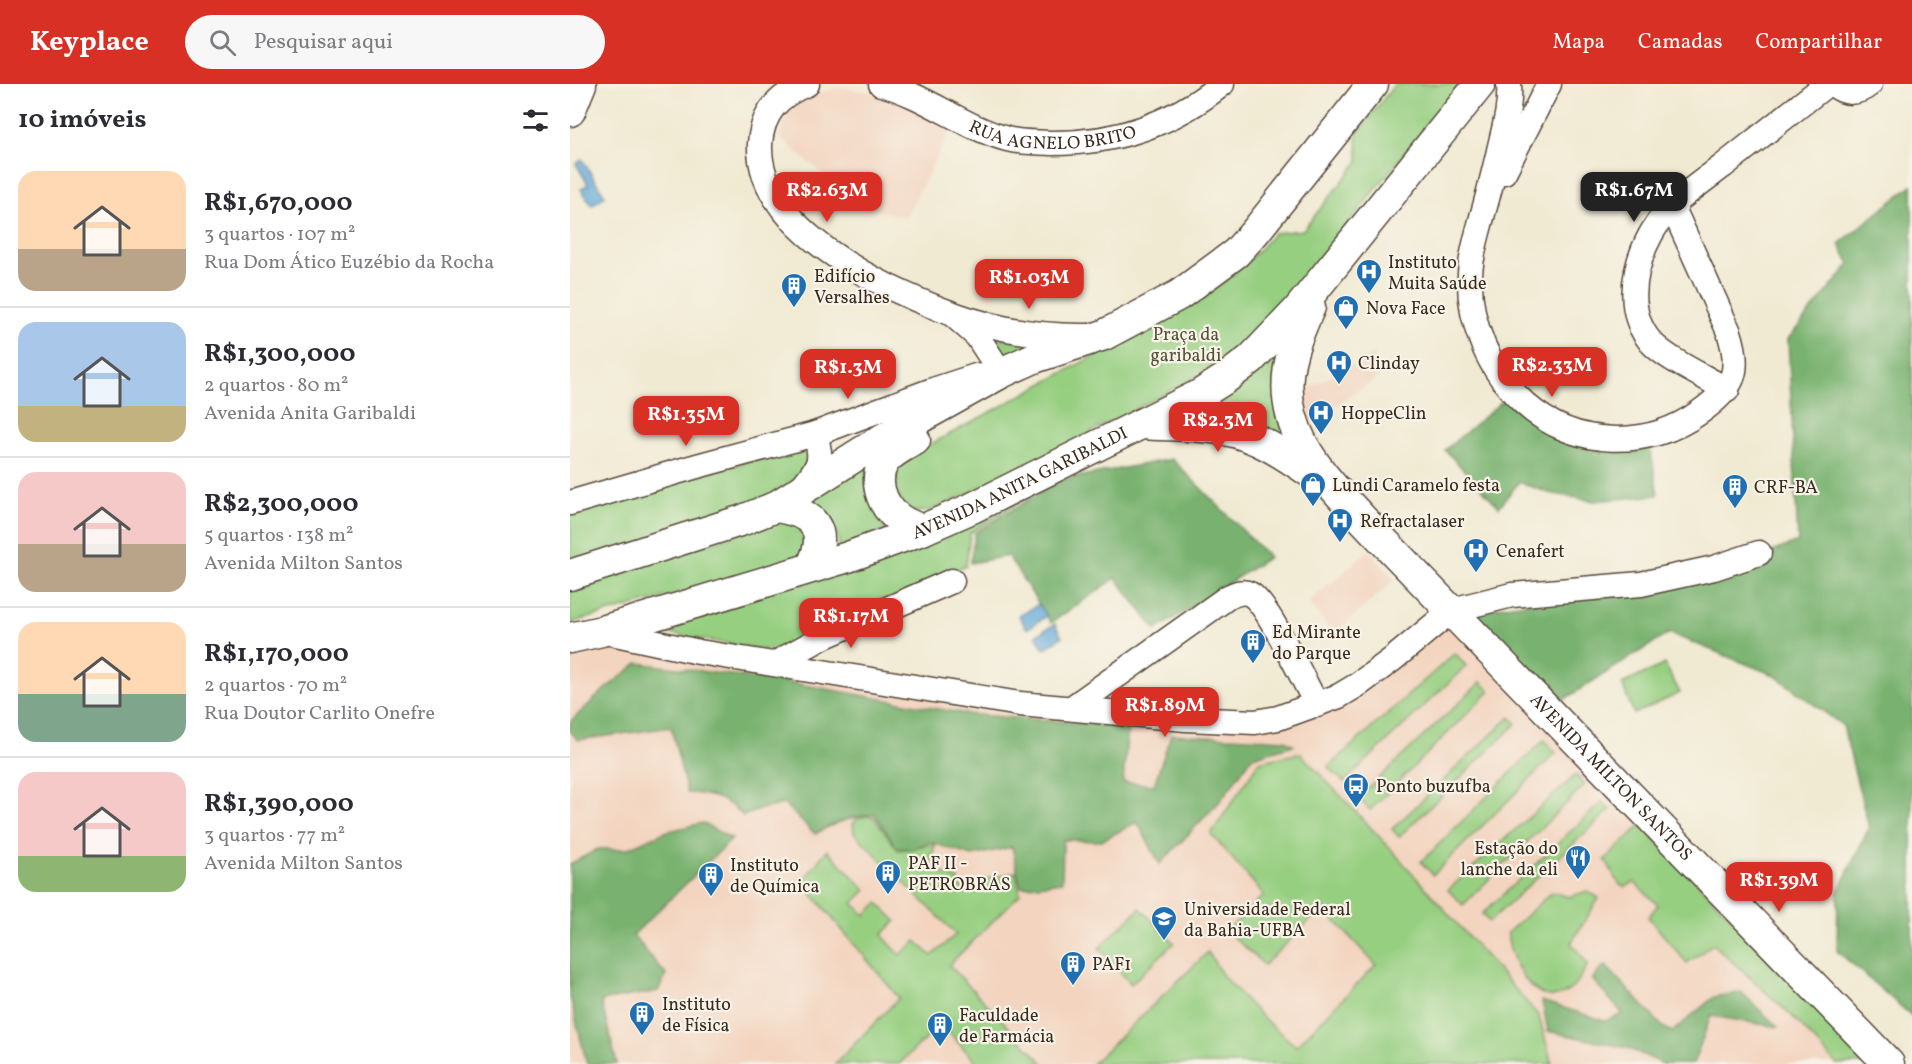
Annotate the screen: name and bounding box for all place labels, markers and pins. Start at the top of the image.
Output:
pin: R$2.63M [772,172,882,223]
pin: R$1.67M [1579,172,1689,223]
place label: Instituto Muita Saúde [1388,251,1487,297]
hospital icon: Instituto Muita Saúde [1354,257,1384,295]
pin: R$1.03M [974,259,1084,310]
place label: Edifício Versalhes [814,265,890,311]
building icon: Edifício Versalhes [779,271,809,309]
shop icon: Nova Face [1331,293,1361,331]
place label: Nova Face [1366,297,1446,322]
pin: R$2.33M [1497,347,1607,398]
hospital icon: Clinday [1324,348,1354,386]
pin: R$1.3M [799,349,897,400]
place label: Clinday [1358,352,1420,377]
pin: R$1.35M [631,396,741,447]
hospital icon: HoppeClin [1306,398,1336,436]
pin: R$2.3M [1169,402,1267,453]
place label: HoppeClin [1341,402,1427,427]
shop icon: Lundi Caramelo festa [1298,470,1328,508]
building icon: CRF-BA [1720,472,1750,510]
place label: Lundi Caramelo festa [1332,474,1500,499]
place label: CRF-BA [1754,476,1818,501]
hospital icon: Refractalaser [1325,506,1355,544]
place label: Refractalaser [1360,510,1465,535]
hospital icon: Cenafert [1461,536,1491,574]
place label: Cenafert [1496,540,1565,565]
pin: R$1.17M [796,598,906,649]
place label: Ed Mirante do Parque [1272,621,1361,667]
building icon: Ed Mirante do Parque [1238,627,1268,665]
pin: R$1.89M [1110,687,1220,738]
bus stop icon: Ponto buzufba [1341,771,1371,809]
place label: Ponto buzufba [1376,775,1491,800]
place label: Estação do lanche da eli [1460,837,1558,883]
restaurant icon: Estação do lanche da eli [1563,843,1593,881]
place label: PAF II - PETROBRÁS [908,852,1011,898]
place label: Instituto de Química [730,854,819,900]
building icon: PAF II - PETROBRÁS [873,858,903,896]
building icon: Instituto de Química [696,860,726,898]
pin: R$1.39M [1724,862,1834,913]
place label: Universidade Federal da Bahia-UFBA [1184,898,1351,944]
school or university icon: Universidade Federal da Bahia-UFBA [1149,904,1179,942]
building icon: PAF1 [1058,949,1088,987]
place label: PAF1 [1092,953,1131,978]
place label: Instituto de Física [662,993,731,1039]
building icon: Instituto de Física [627,999,657,1037]
place label: Faculdade de Farmácia [959,1004,1054,1050]
building icon: Faculdade de Farmácia [925,1010,955,1048]

